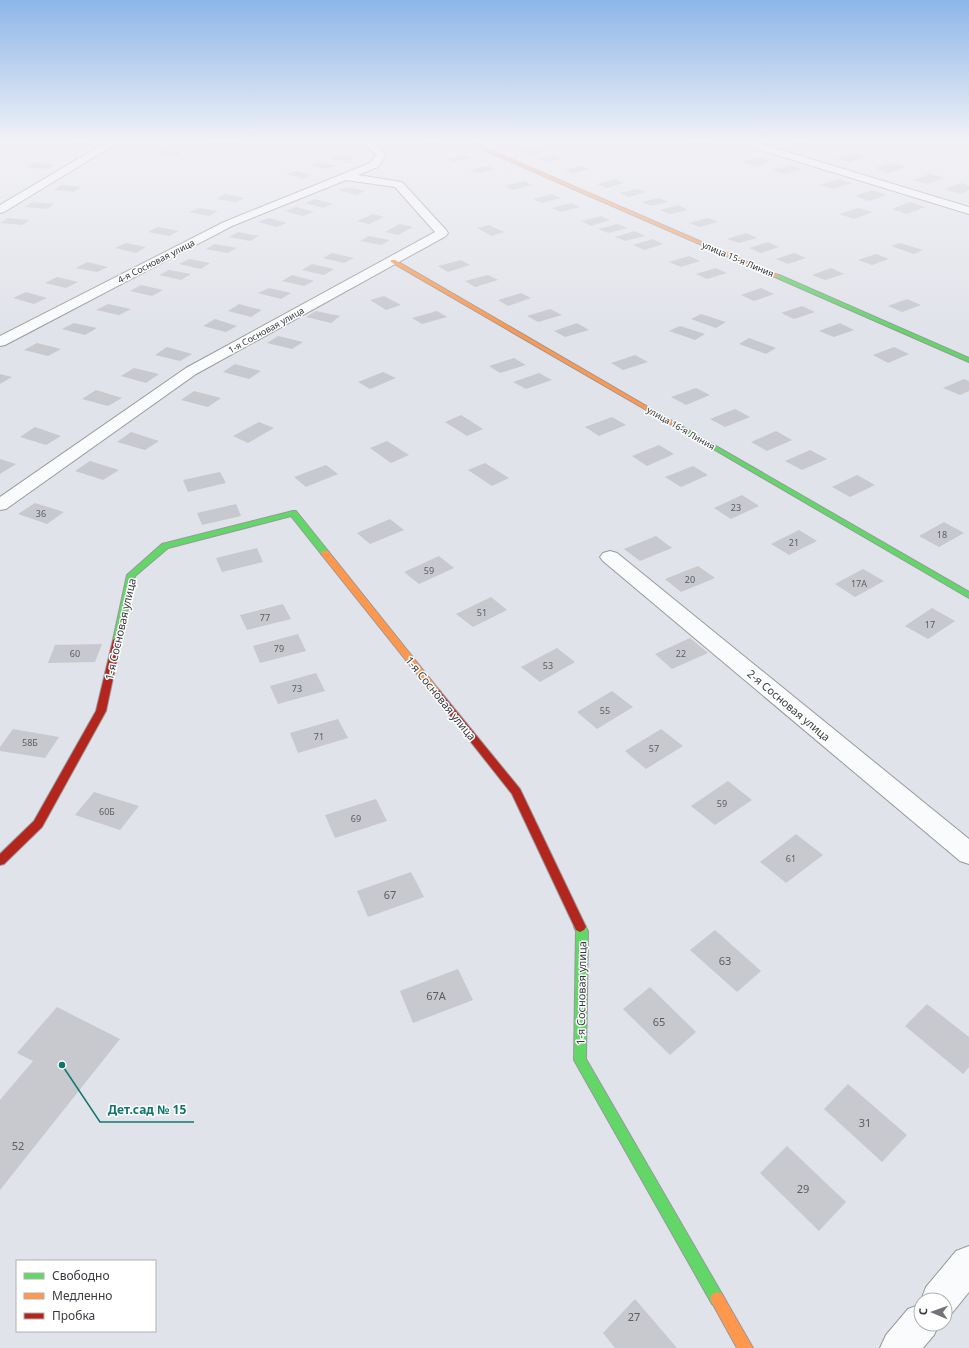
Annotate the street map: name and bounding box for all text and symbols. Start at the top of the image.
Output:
street label: 4-я Сосновая улица [115,236,197,286]
street label: улица 15-я Линия [700,238,776,280]
street label: 1-я Сосновая улица [226,304,306,356]
street label: улица 16-я Линия [645,403,717,453]
house number: 23 [731,501,741,514]
house number: 36 [36,507,46,520]
house number: 18 [937,528,947,541]
house number: 21 [789,536,799,549]
house number: 59 [424,564,434,577]
house number: 20 [685,573,695,586]
street label: 1-я Сосновая улица [101,577,139,681]
house number: 17А [851,577,867,590]
house number: 51 [477,606,487,619]
house number: 77 [260,611,270,624]
house number: 17 [925,618,935,631]
house number: 79 [274,642,284,655]
house number: 60 [70,647,80,660]
house number: 22 [676,647,686,660]
street label: 1-я Сосновая улица [402,653,480,743]
house number: 53 [543,659,553,672]
street label: 2-я Сосновая улица [744,666,834,744]
house number: 73 [292,682,302,695]
house number: 55 [600,704,610,717]
house number: 71 [314,730,324,743]
house number: 58Б [22,736,38,749]
house number: 57 [649,742,659,755]
house number: 59 [717,797,727,810]
house number: 60Б [99,805,115,818]
house number: 69 [351,812,361,825]
house number: 61 [786,852,796,865]
house number: 67 [384,887,396,902]
street label: 1-я Сосновая улица [573,941,589,1045]
house number: 63 [719,953,731,968]
house number: 67А [426,988,447,1003]
house number: 65 [653,1014,665,1029]
callout: Дет.сад № 15 [100,1098,194,1122]
text: Дет.сад № 15 [108,1101,186,1118]
house number: 31 [859,1115,871,1130]
house number: 52 [12,1138,24,1153]
house number: 29 [797,1181,809,1196]
legend [16,1260,156,1332]
text: Свободно [52,1267,110,1284]
text: Медленно [52,1287,112,1304]
north arrow [913,1292,953,1332]
text: Пробка [52,1307,95,1324]
text: С [915,1308,930,1315]
house number: 27 [628,1309,640,1324]

